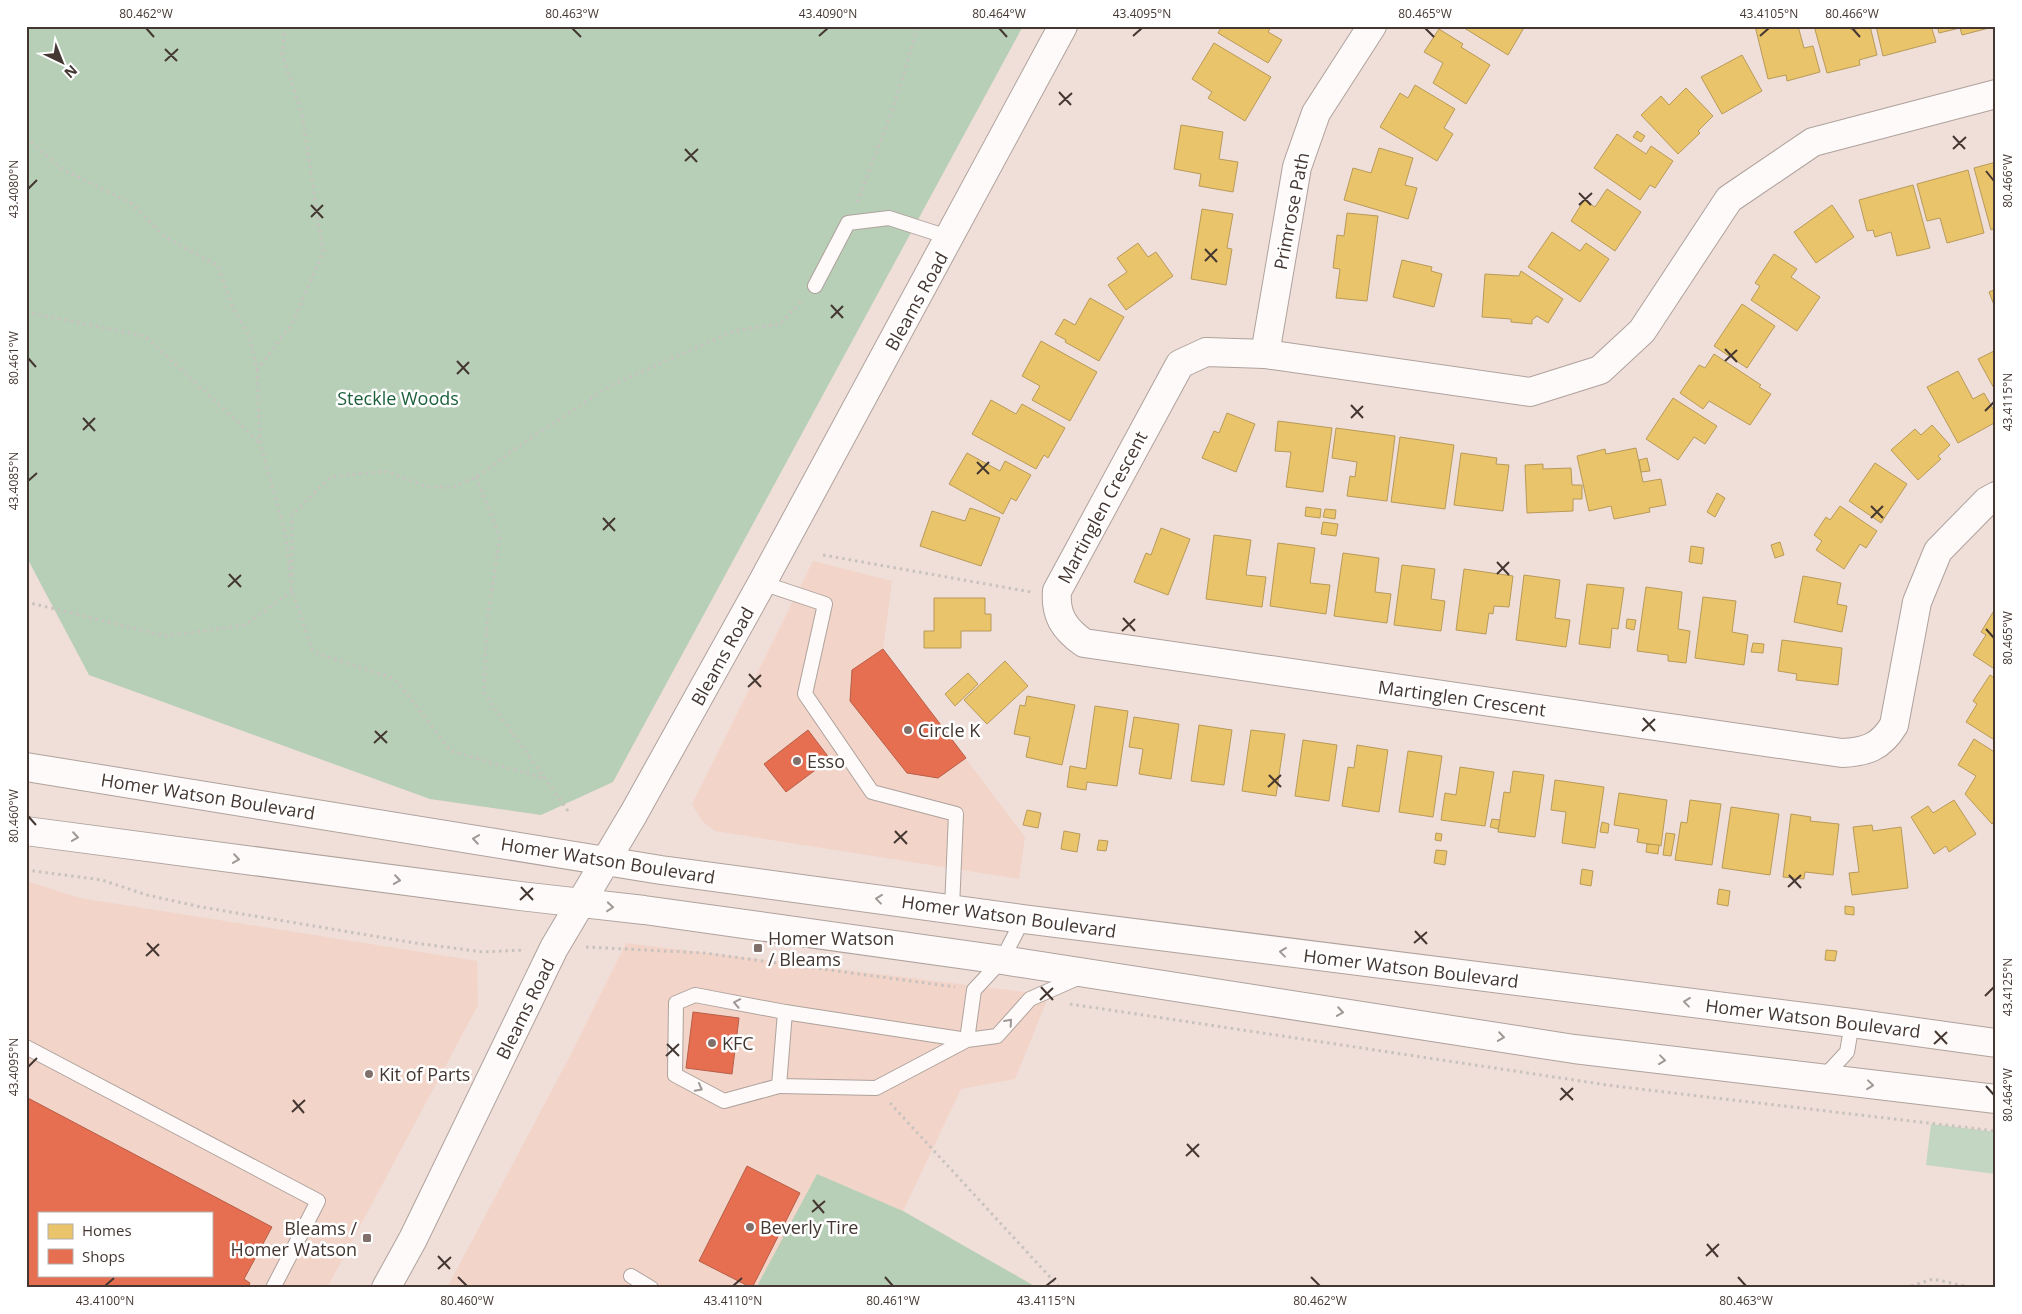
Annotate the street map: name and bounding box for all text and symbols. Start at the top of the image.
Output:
text: 80.462°W [119,5,173,22]
text: 80.463°W [545,5,599,22]
text: 43.4090°N [799,5,857,22]
text: 80.464°W [972,5,1026,22]
text: 43.4095°N [1113,5,1171,22]
text: 80.465°W [1398,5,1452,22]
text: 43.4105°N [1740,5,1798,22]
text: 80.466°W [1825,5,1879,22]
north arrow [38,38,88,88]
text: N [61,61,82,83]
street label: Primrose Path [1268,150,1314,272]
text: 80.466°W [1999,154,2016,208]
text: 43.4080°N [5,160,22,218]
street label: Bleams Road [879,247,953,355]
text: 80.461°W [5,331,22,385]
text: 43.4115°N [1999,373,2016,431]
park label: Steckle Woods [337,386,459,410]
street label: Martinglen Crescent [1052,427,1152,587]
text: 43.4085°N [5,452,22,510]
street label: Bleams Road [685,602,759,710]
text: 80.465°W [1999,611,2016,665]
street label: Martinglen Crescent [1377,674,1547,722]
place label: Circle K [918,718,981,742]
marker: Circle K [902,724,914,736]
place label: Esso [807,749,845,773]
marker: Esso [791,755,803,767]
street label: Homer Watson Boulevard [99,767,317,825]
text: 80.460°W [5,789,22,843]
street label: Homer Watson Boulevard [499,831,717,889]
one-way arrow [70,832,79,842]
one-way arrow [471,835,480,845]
one-way arrow [232,853,240,864]
one-way arrow [393,874,401,885]
street label: Homer Watson Boulevard [900,889,1118,943]
one-way arrow [875,894,883,904]
one-way arrow [606,901,614,912]
place label: Homer Watson / Bleams [768,926,894,971]
marker: Homer Watson / Bleams [752,942,764,954]
street label: Homer Watson Boulevard [1302,943,1520,993]
one-way arrow [1279,947,1287,957]
street label: Bleams Road [490,955,560,1063]
text: 43.4125°N [1999,958,2016,1016]
street label: Homer Watson Boulevard [1704,993,1922,1043]
one-way arrow [1683,997,1691,1008]
one-way arrow [733,998,742,1009]
one-way arrow [1336,1007,1345,1017]
one-way arrow [1003,1019,1012,1028]
place label: KFC [722,1031,754,1055]
one-way arrow [1497,1032,1505,1042]
marker: KFC [706,1037,718,1049]
text: 43.4095°N [5,1038,22,1096]
one-way arrow [1658,1054,1666,1065]
place label: Kit of Parts [379,1062,470,1086]
marker: Kit of Parts [363,1068,375,1080]
text: 80.464°W [1999,1068,2016,1122]
one-way arrow [1867,1079,1875,1090]
one-way arrow [693,1082,702,1092]
legend [38,1212,212,1276]
place label: Beverly Tire [760,1215,858,1239]
place label: Bleams / Homer Watson [231,1216,357,1261]
text: Homes [82,1220,132,1240]
marker: Beverly Tire [744,1221,756,1233]
marker: Bleams / Homer Watson [361,1232,373,1244]
text: Shops [82,1246,125,1266]
text: 43.4100°N [76,1292,134,1309]
text: 80.460°W [440,1292,494,1309]
text: 43.4110°N [704,1292,762,1309]
text: 80.461°W [866,1292,920,1309]
text: 43.4115°N [1017,1292,1075,1309]
text: 80.462°W [1293,1292,1347,1309]
text: 80.463°W [1719,1292,1773,1309]

